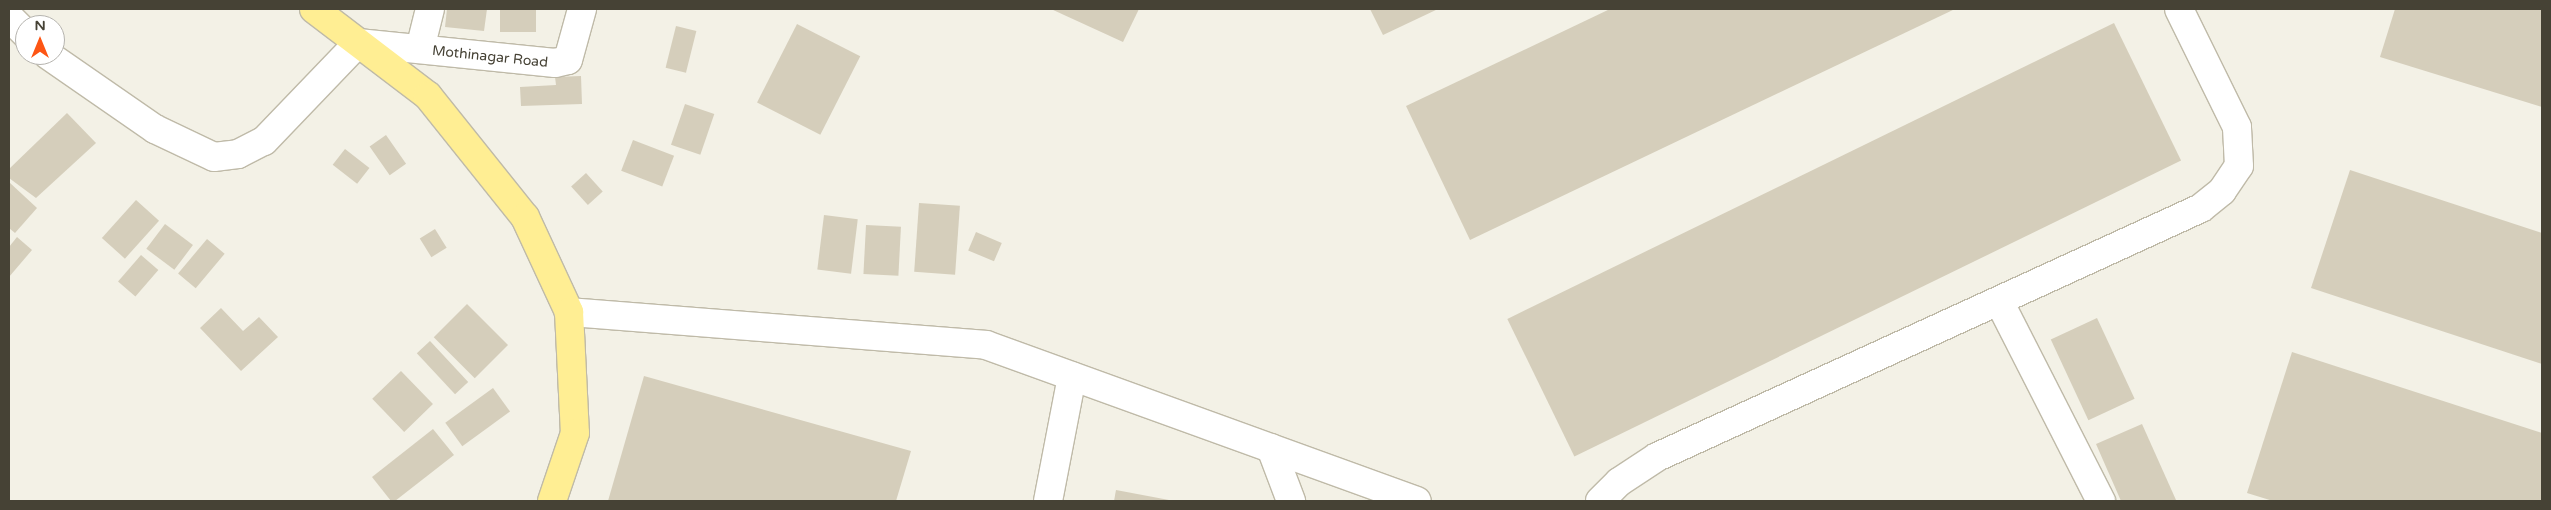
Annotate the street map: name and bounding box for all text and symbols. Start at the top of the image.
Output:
north arrow [15,15,65,65]
text: N [34,17,46,34]
street label: Mothinagar Road [431,43,549,71]

